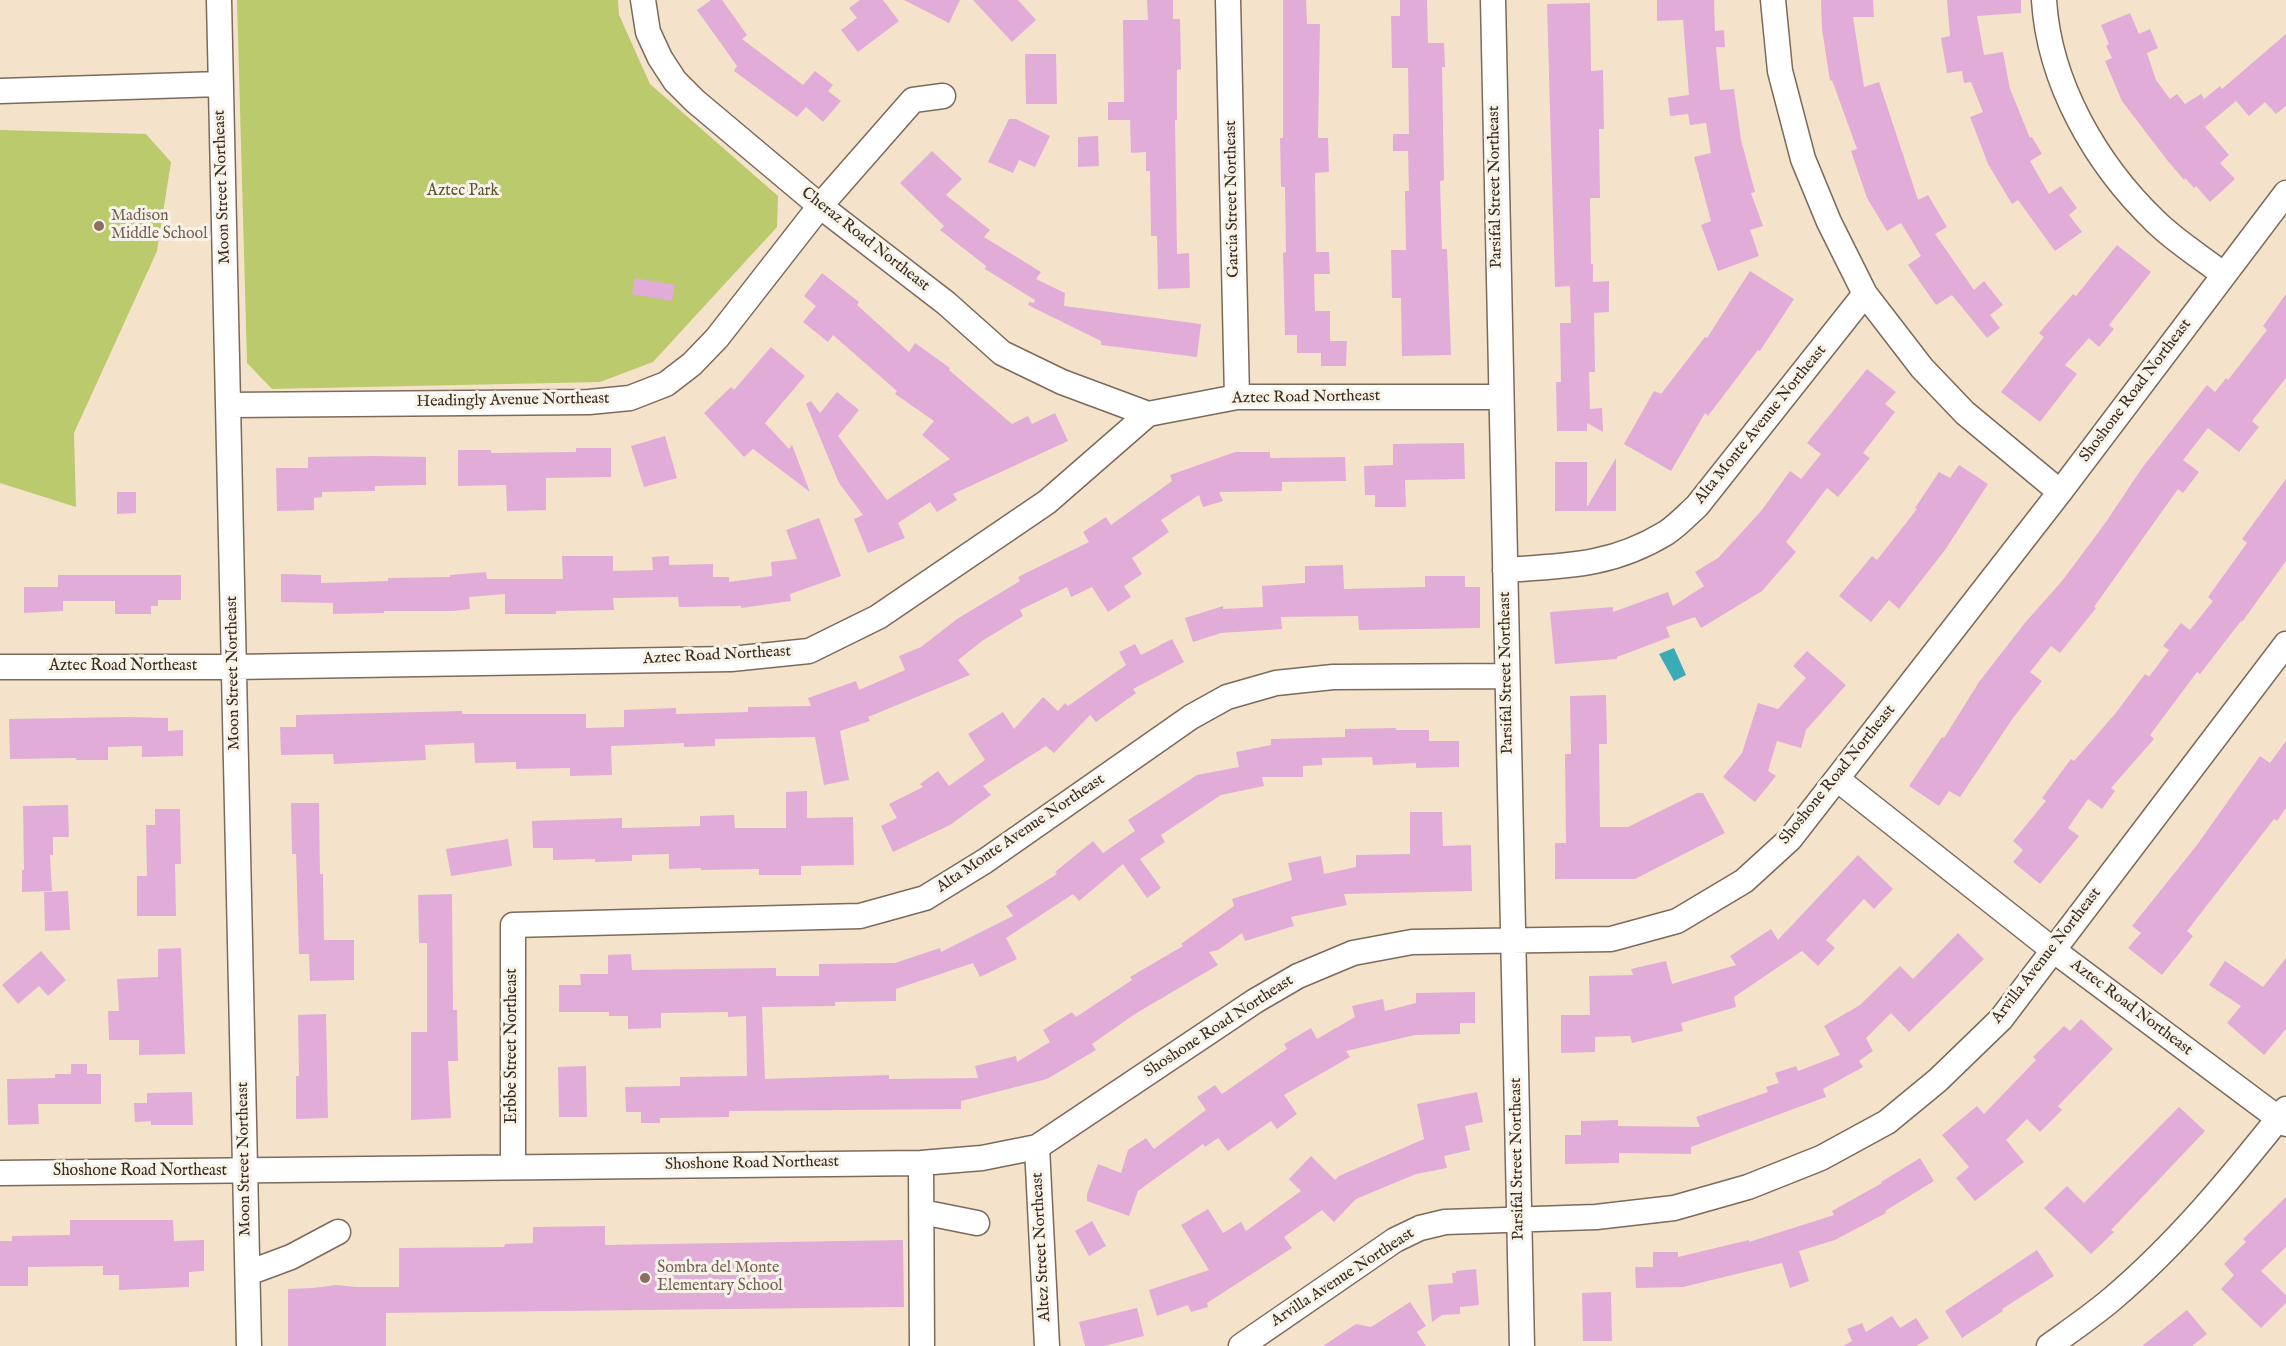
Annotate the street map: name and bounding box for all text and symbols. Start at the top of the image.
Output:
street label: Parsifal Street Northeast [1485,105,1507,269]
street label: Moon Street Northeast [211,109,235,265]
street label: Garcia Street Northeast [1222,120,1244,278]
park label: Aztec Park [427,182,499,202]
street label: Cheraz Road Northeast [797,184,933,296]
place label: Madison Middle School [111,207,208,245]
marker: Madison Middle School [92,219,106,233]
street label: Shoshone Road Northeast [2076,316,2196,466]
street label: Alta Monte Avenue Northeast [1691,342,1831,508]
street label: Aztec Road Northeast [1232,387,1380,409]
street label: Headingly Avenue Northeast [416,390,610,412]
street label: Parsifal Street Northeast [1496,591,1518,755]
street label: Moon Street Northeast [223,596,245,750]
street label: Aztec Road Northeast [642,643,792,669]
street label: Aztec Road Northeast [49,657,197,677]
street label: Shoshone Road Northeast [1776,701,1900,849]
street label: Alta Monte Avenue Northeast [933,770,1109,898]
street label: Arvilla Avenue Northeast [1988,884,2106,1028]
street label: Aztec Road Northeast [2066,956,2196,1060]
street label: Erbbe Street Northeast [503,968,523,1124]
street label: Shoshone Road Northeast [1141,972,1297,1082]
street label: Parsifal Street Northeast [1507,1077,1529,1241]
street label: Moon Street Northeast [234,1082,256,1236]
street label: Shoshone Road Northeast [665,1153,839,1175]
street label: Shoshone Road Northeast [53,1162,227,1182]
street label: Altez Street Northeast [1029,1172,1055,1322]
street label: Arvilla Avenue Northeast [1268,1225,1418,1331]
place label: Sombra del Monte Elementary School [657,1259,783,1297]
marker: Sombra del Monte Elementary School [638,1271,652,1285]

